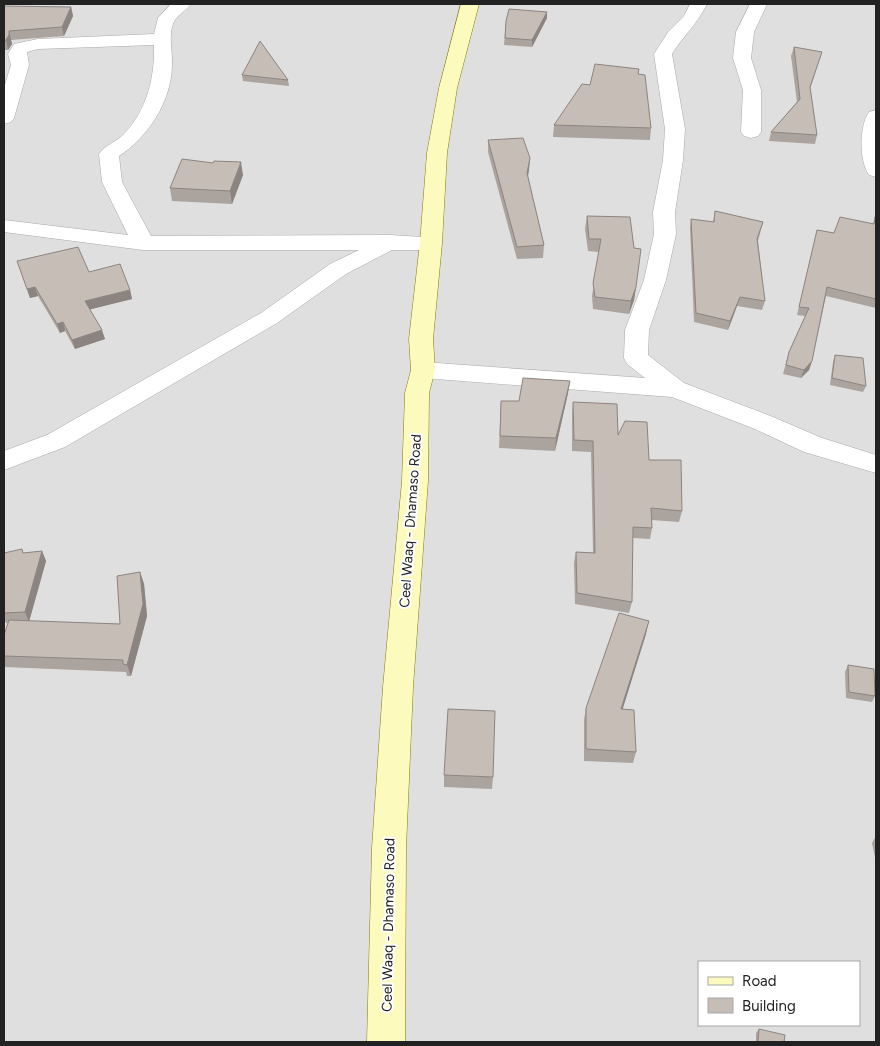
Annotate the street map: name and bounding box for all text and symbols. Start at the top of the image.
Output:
street label: Ceel Waaq - Dhamaso Road [396,434,425,608]
street label: Ceel Waaq - Dhamaso Road [378,838,399,1012]
legend [698,961,860,1026]
text: Road [742,972,777,990]
text: Building [742,997,796,1015]

